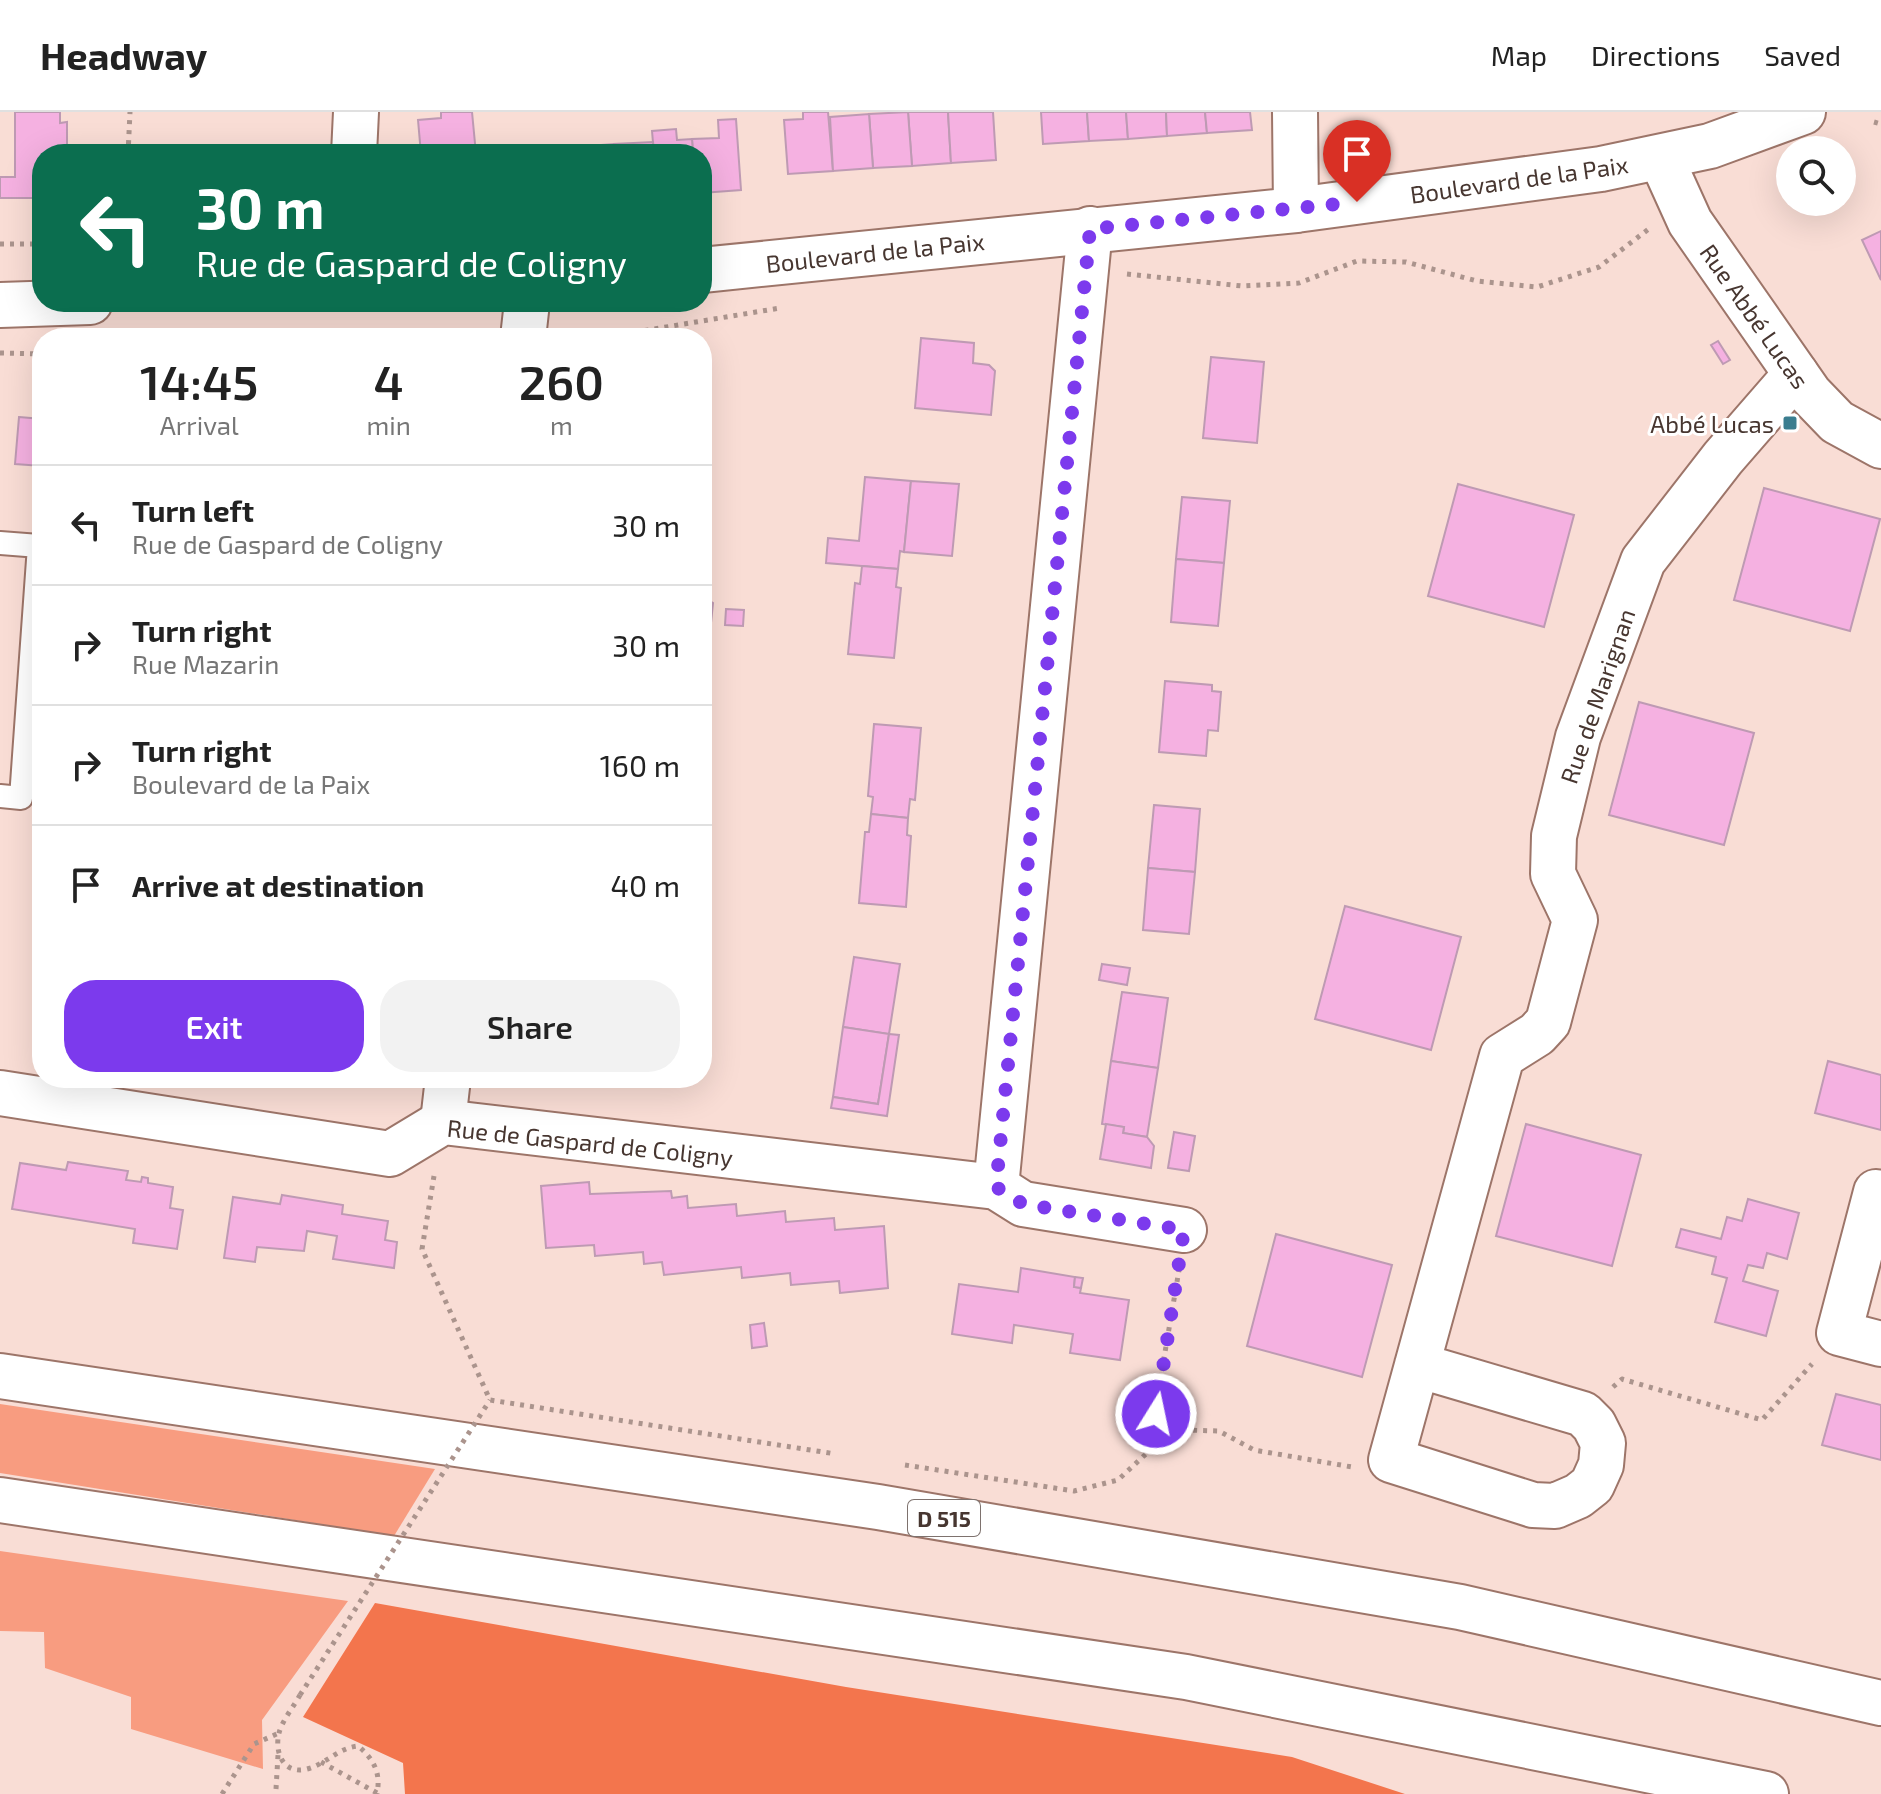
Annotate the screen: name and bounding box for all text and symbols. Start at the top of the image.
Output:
text: Headway [40,32,207,78]
text: Map [1491,38,1547,72]
text: Directions [1591,38,1720,72]
text: Saved [1764,38,1841,72]
pin [1323,120,1391,202]
icon: arrive [1335,132,1379,176]
map controls [1776,136,1856,216]
button: search [1776,136,1856,216]
street label: Boulevard de la Paix [1408,149,1630,209]
text: 30 m [196,173,325,240]
icon: left [64,176,168,280]
street label: Boulevard de la Paix [764,226,986,278]
street label: Rue Abbé Lucas [1694,238,1816,394]
text: Rue de Gaspard de Coligny [196,241,627,284]
text: 14:45 [140,352,258,410]
text: 4 [374,352,404,410]
text: 260 [519,352,604,410]
text: Arrival [160,409,239,440]
text: min [366,409,411,440]
text: m [550,409,573,440]
place label: Abbé Lucas [1650,409,1774,438]
marker: Abbé Lucas [1781,414,1799,432]
text: Turn left [132,492,254,528]
icon: left [64,503,108,547]
text: 30 m [612,507,680,543]
text: Rue de Gaspard de Coligny [132,528,443,559]
street label: Rue de Marignan [1554,605,1640,787]
text: Turn right [132,612,272,648]
icon: right [64,623,108,667]
text: 30 m [612,627,680,663]
text: Rue Mazarin [132,648,279,679]
text: Turn right [132,732,272,768]
icon: right [64,743,108,787]
text: 160 m [600,747,680,783]
text: Boulevard de la Paix [132,768,370,799]
icon: arrive [64,863,108,907]
text: Arrive at destination [132,867,424,903]
text: 40 m [610,867,680,903]
button: Exit [64,980,364,1072]
button: Share [380,980,680,1072]
street label: Rue de Gaspard de Coligny [446,1113,735,1171]
position arrow [1114,1372,1198,1456]
road number: D 515 [908,1500,980,1536]

